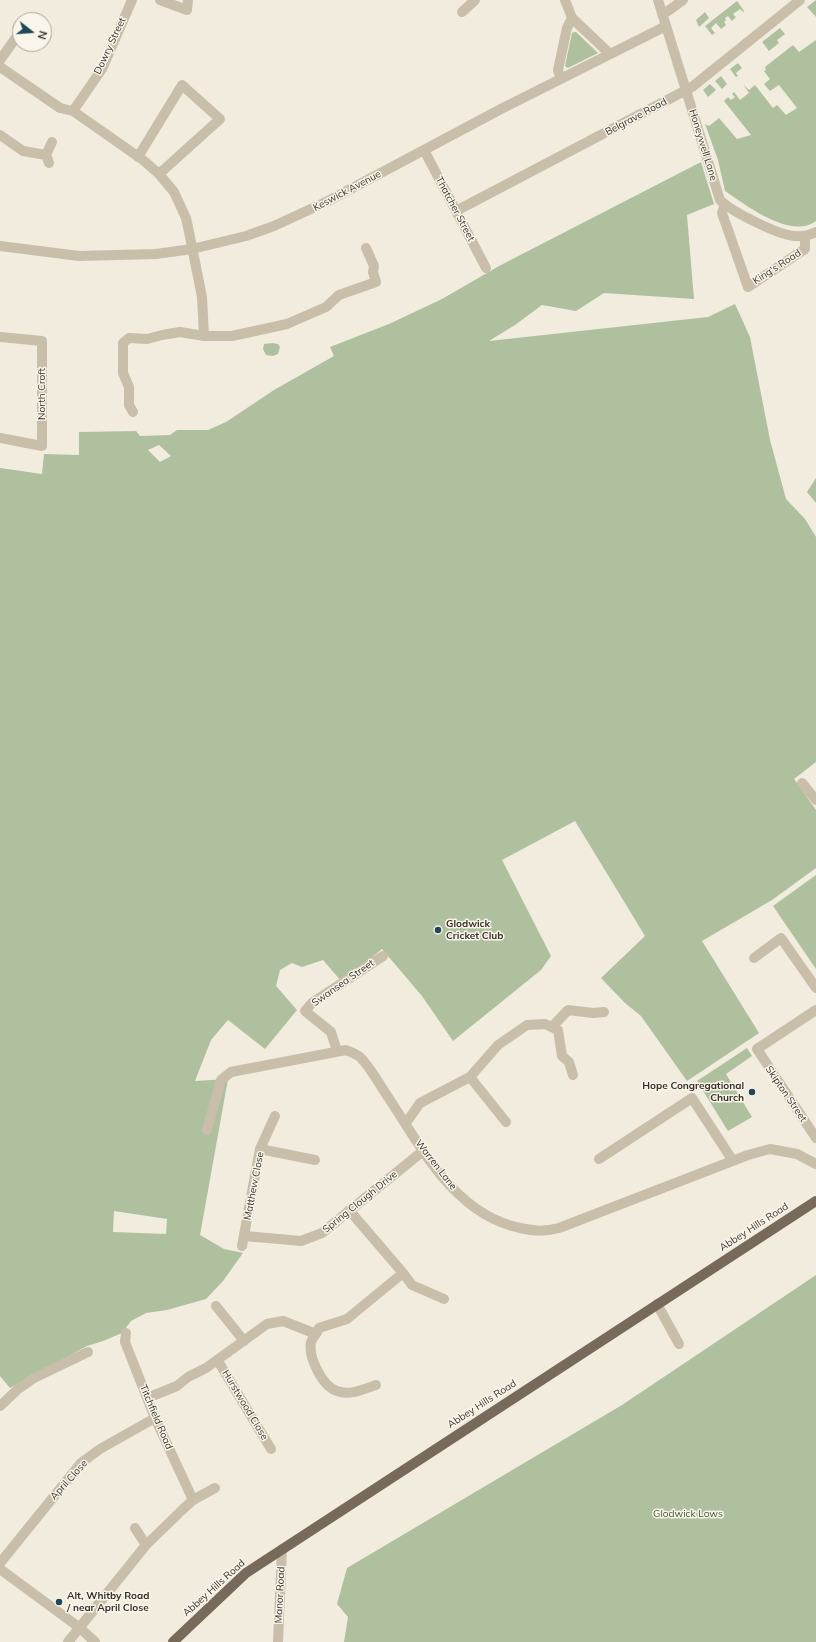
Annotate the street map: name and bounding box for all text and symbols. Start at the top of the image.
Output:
north arrow [12,12,52,52]
street label: Dowry Street [92,16,128,76]
text: N [35,29,50,41]
street label: Belgrave Road [603,96,669,138]
street label: Honeywell Lane [686,108,720,182]
street label: Keswick Avenue [311,168,383,214]
street label: Thatcher Street [433,175,477,243]
street label: King's Road [751,247,803,287]
street label: North Croft [36,368,48,420]
place label: Glodwick Cricket Club [446,918,503,942]
marker: Glodwick Cricket Club [433,925,443,935]
street label: Swansea Street [310,957,376,1009]
street label: Skipton Street [763,1064,809,1124]
place label: Hope Congregational Church [642,1080,744,1104]
marker: Hope Congregational Church [747,1087,757,1097]
street label: Warren Lane [413,1138,459,1192]
street label: Matthew Close [241,1151,267,1221]
street label: Spring Clough Drive [320,1168,400,1236]
street label: Abbey Hills Road [717,1200,791,1254]
street label: Hurstwood Close [219,1368,271,1442]
street label: Abbey Hills Road [445,1377,519,1431]
street label: Titchfield Road [137,1383,175,1451]
street label: April Close [48,1458,90,1502]
park label: Glodwick Lows [653,1508,723,1520]
street label: Abbey Hills Road [180,1557,248,1619]
street label: Manor Road [273,1566,287,1624]
place label: Alt, Whitby Road / near April Close [67,1590,149,1614]
marker: Alt, Whitby Road / near April Close [54,1597,64,1607]

